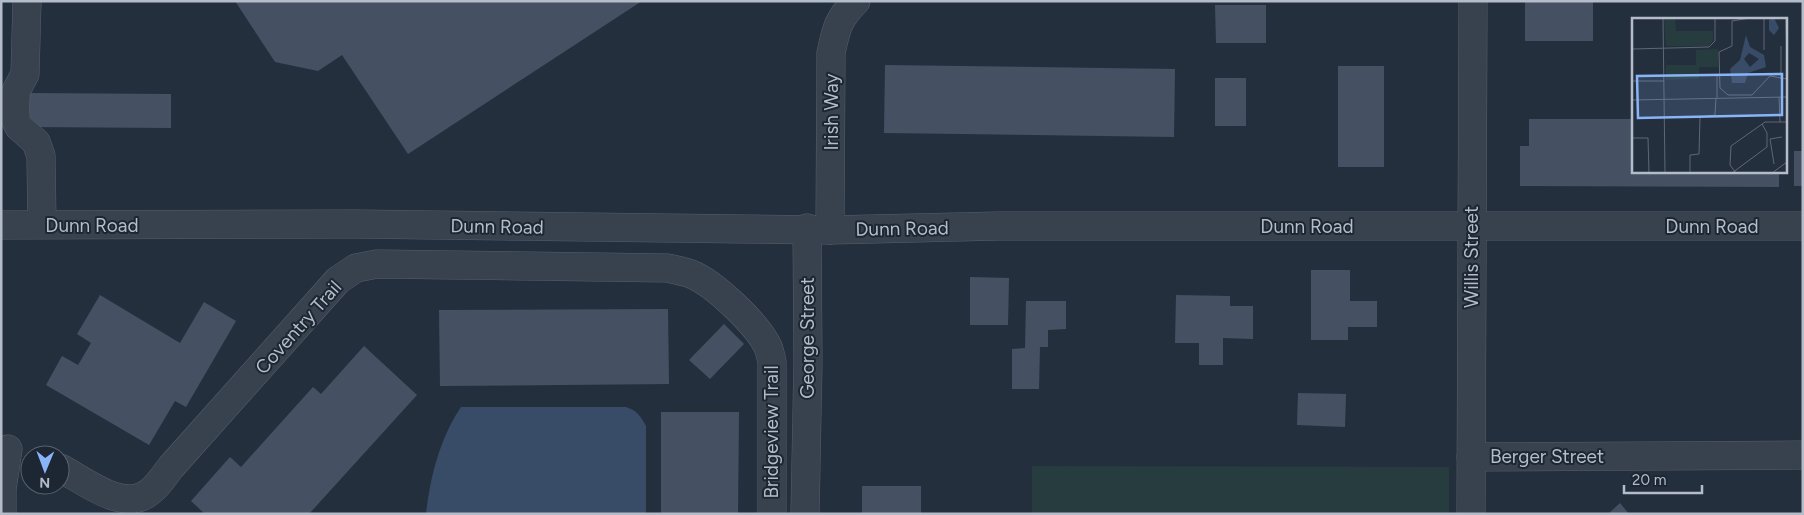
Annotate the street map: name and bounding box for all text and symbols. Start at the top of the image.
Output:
inset map [1632,18,1786,172]
street label: Irish Way [820,73,843,151]
street label: Willis Street [1460,206,1483,308]
street label: Dunn Road [45,214,139,237]
street label: Dunn Road [450,214,544,239]
street label: Dunn Road [1260,215,1354,238]
street label: Dunn Road [1665,215,1759,238]
street label: Dunn Road [855,216,949,241]
street label: Coventry Trail [250,276,346,379]
street label: George Street [796,277,819,399]
street label: Bridgeview Trail [760,365,783,499]
north arrow [20,445,70,495]
street label: Berger Street [1490,445,1604,468]
scale bar [1624,462,1702,494]
text: 20 m [1632,471,1666,489]
text: N [39,474,50,491]

